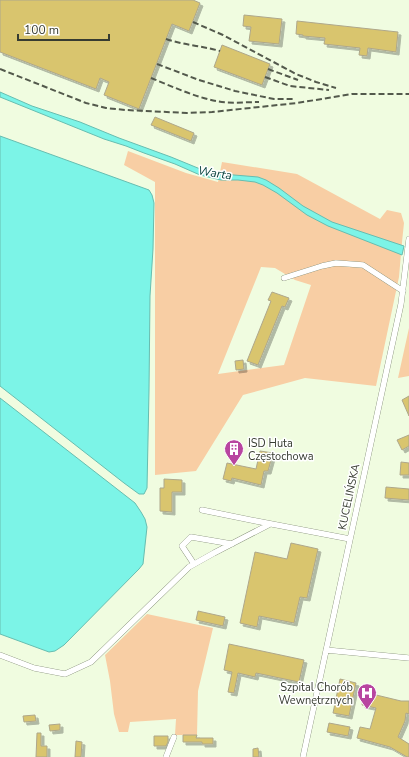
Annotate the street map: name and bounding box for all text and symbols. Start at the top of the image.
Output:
scale bar [18,16,109,42]
text: 100 m [24,22,59,38]
water label: Warta [197,162,233,184]
place label: ISD Huta Częstochowa [248,436,314,464]
building icon: ISD Huta Częstochowa [223,438,245,466]
street label: KUCELIŃSKA [334,463,363,531]
place label: Szpital Chorób Wewnętrznych [278,680,353,708]
hospital icon: Szpital Chorób Wewnętrznych [356,682,378,710]

